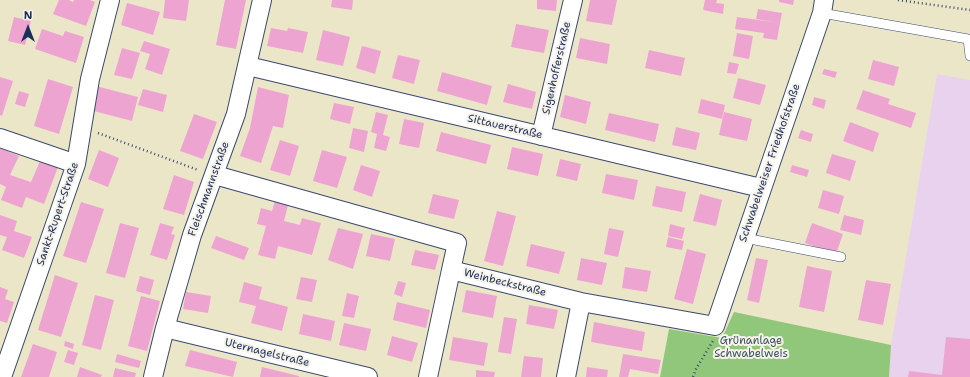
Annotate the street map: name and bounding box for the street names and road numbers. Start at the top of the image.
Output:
street label: Sigenhofferstraße [540,20,574,116]
street label: Schwabelweiser Friedhofstraße [737,82,803,244]
street label: Sittauerstraße [466,112,544,142]
street label: Fleischmannstraße [186,140,232,238]
street label: Sankt-Rupert-Straße [34,161,82,267]
street label: Weinbeckstraße [462,266,548,300]
street label: Uternagelstraße [223,336,311,370]

